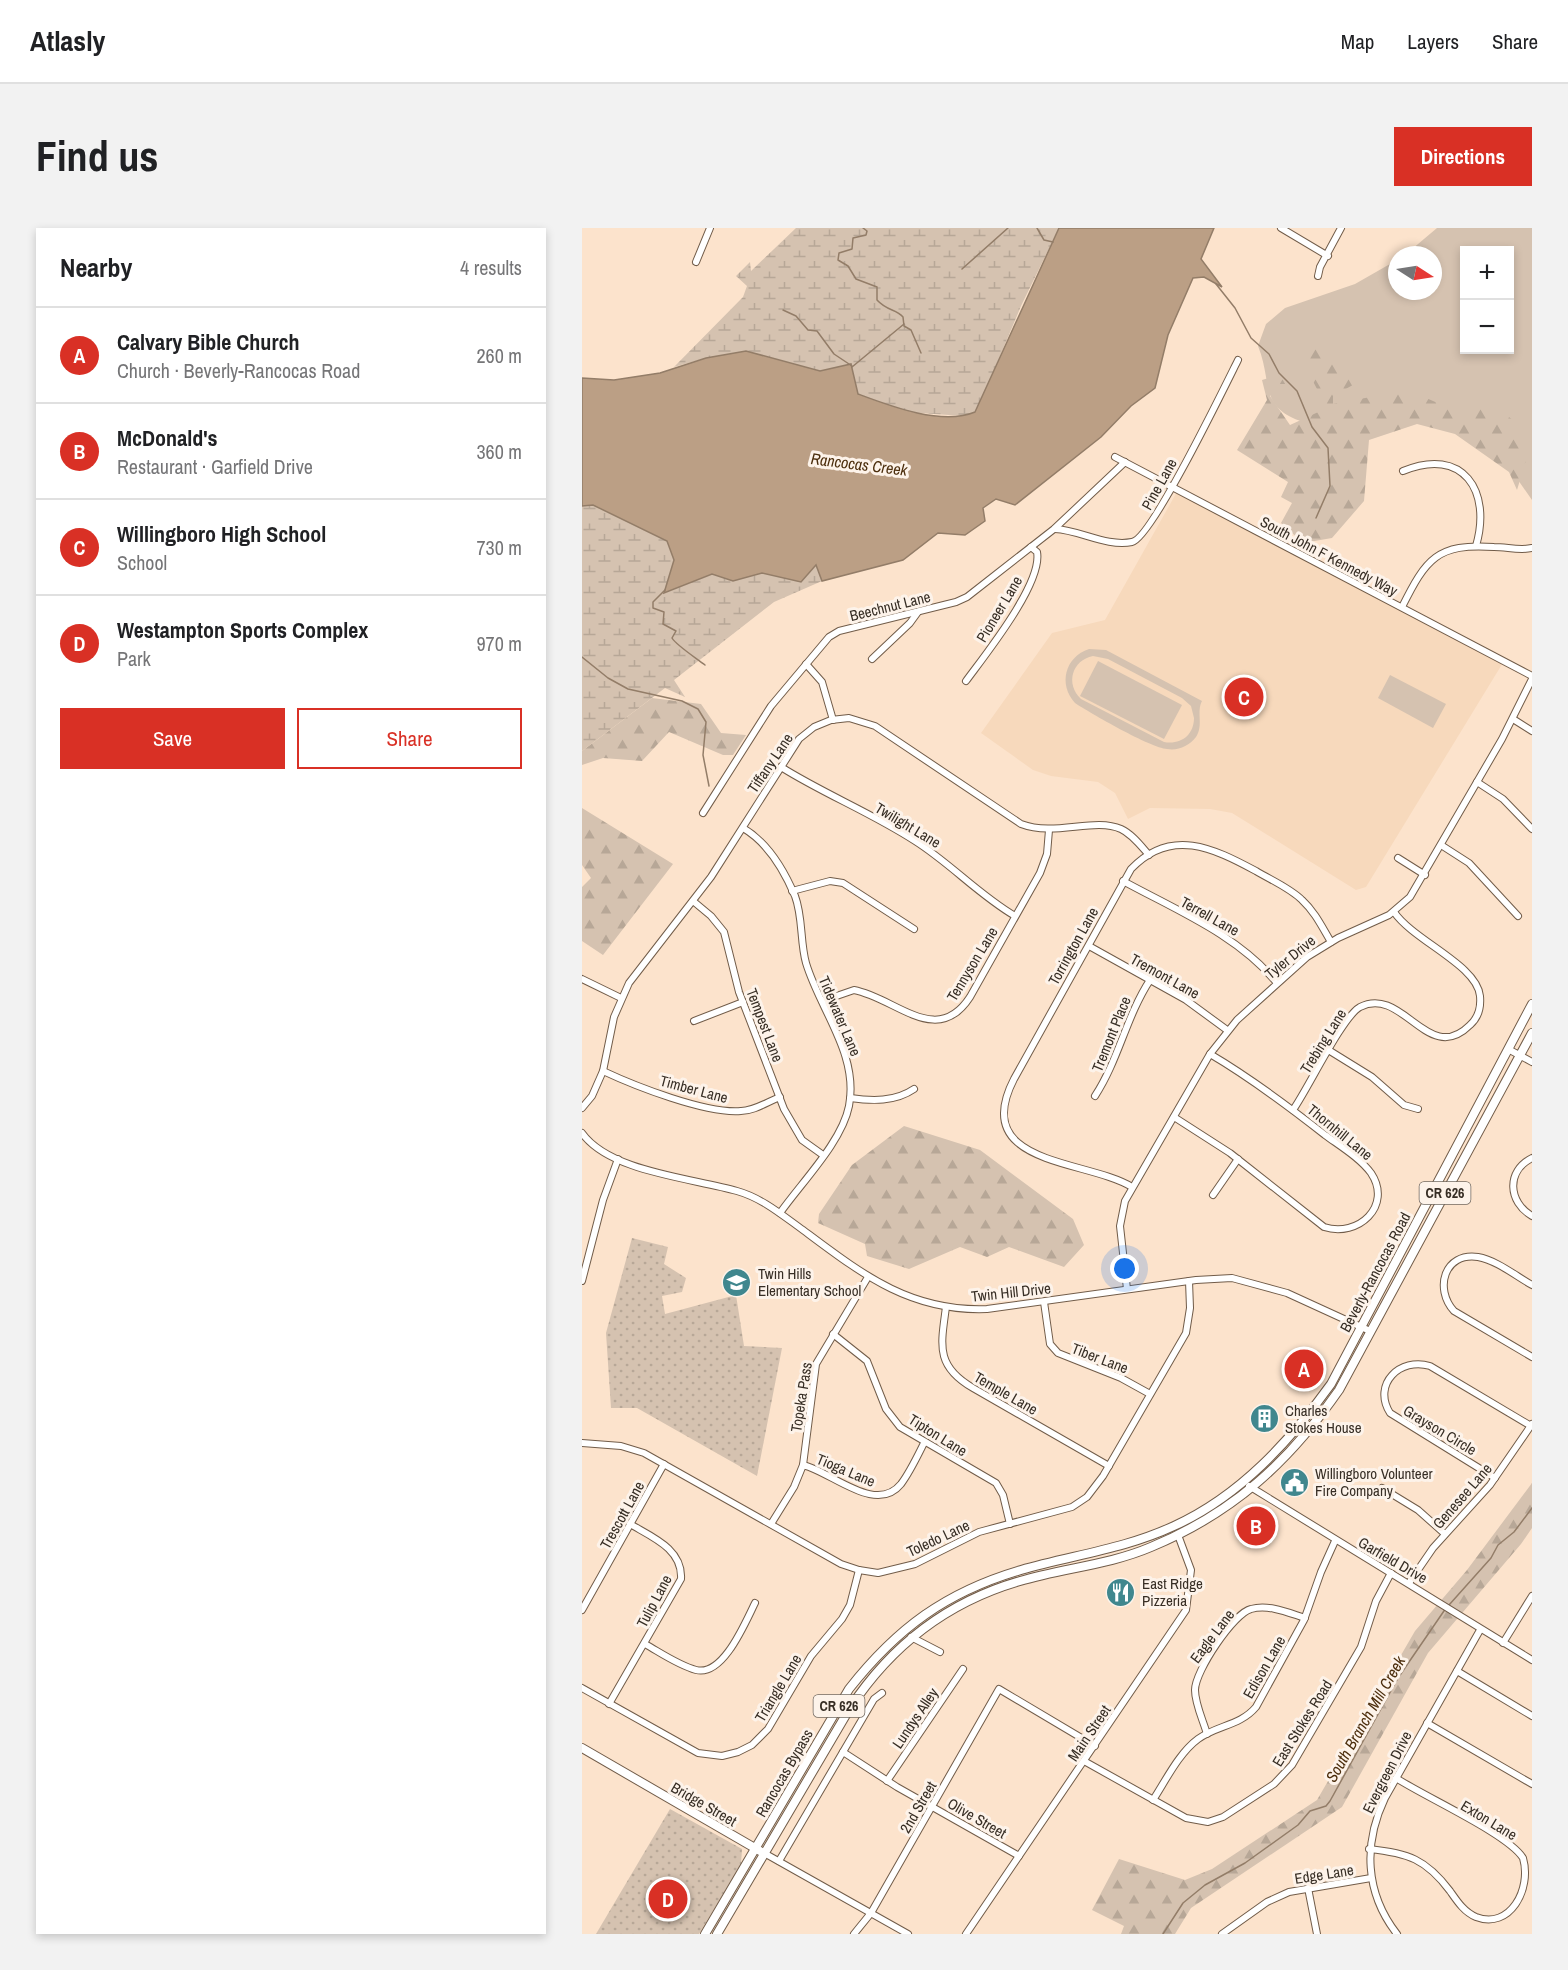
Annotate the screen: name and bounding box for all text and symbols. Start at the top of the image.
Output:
text: Atlasly [30,22,105,60]
text: Map [1341,27,1374,56]
text: Layers [1407,27,1459,56]
text: Share [1492,27,1538,56]
button: Directions [1394,127,1532,186]
text: Find us [36,128,158,184]
north arrow [1388,246,1442,300]
map controls [1460,246,1514,354]
button: + [1460,246,1514,300]
text: Nearby [60,250,132,285]
text: 4 results [460,254,522,281]
button: − [1460,300,1514,354]
text: Calvary Bible Church [117,327,299,357]
text: A [74,342,85,369]
text: 260 m [476,342,522,369]
text: Church · Beverly-Rancocas Road [117,357,360,384]
text: McDonald's [117,423,218,453]
text: B [74,438,85,465]
text: 360 m [476,438,522,465]
water label: Rancocas Creek [810,447,909,481]
text: Restaurant · Garfield Drive [117,453,313,480]
street label: Pine Lane [1136,454,1182,514]
street label: South John F Kennedy Way [1257,511,1402,602]
text: Willingboro High School [117,519,326,549]
text: C [74,534,85,561]
text: 730 m [476,534,522,561]
text: School [117,549,167,576]
street label: Pioneer Lane [971,572,1027,646]
street label: Beechnut Lane [847,586,933,626]
text: Westampton Sports Complex [117,615,368,645]
text: D [74,630,85,657]
text: 970 m [476,630,522,657]
text: Park [117,645,151,672]
pin: C [1224,674,1264,720]
button: Save [60,708,285,769]
button: Share [297,708,522,769]
street label: Tiffany Lane [742,729,798,797]
street label: Twilight Lane [871,797,945,853]
street label: Terrell Lane [1177,891,1243,941]
street label: Torrington Lane [1043,903,1103,989]
street label: Tennyson Lane [942,923,1003,1005]
street label: Tyler Drive [1260,930,1320,984]
street label: Tremont Lane [1127,948,1204,1004]
street label: Tidewater Lane [814,973,866,1059]
street label: Tempest Lane [741,985,789,1065]
street label: Tremont Place [1086,993,1136,1075]
street label: Trebing Lane [1295,1004,1351,1077]
street label: Timber Lane [658,1070,730,1108]
street label: Thornhill Lane [1303,1099,1377,1165]
road number: CR 626 [1420,1182,1470,1204]
street label: Beverly-Rancocas Road [1335,1209,1415,1335]
your location [1110,1254,1139,1283]
place label: Twin Hills Elementary School [758,1263,861,1301]
school or university icon: Twin Hills Elementary School [721,1266,753,1298]
street label: Twin Hill Drive [970,1277,1052,1307]
street label: Tiber Lane [1069,1338,1132,1378]
pin: A [1284,1346,1324,1392]
street label: Topeka Pass [785,1361,817,1433]
street label: Temple Lane [970,1366,1042,1420]
place label: Charles Stokes House [1285,1400,1362,1438]
street label: Grayson Circle [1399,1400,1481,1460]
building icon: Charles Stokes House [1248,1403,1280,1435]
street label: Tipton Lane [905,1409,971,1461]
street label: Tioga Lane [813,1448,879,1492]
street label: Genesee Lane [1428,1459,1497,1533]
place label: Willingboro Volunteer Fire Company [1315,1463,1433,1501]
public building icon: Willingboro Volunteer Fire Company [1278,1466,1310,1498]
street label: Trescott Lane [595,1477,649,1553]
pin: B [1236,1504,1276,1548]
street label: Toledo Lane [903,1514,973,1562]
street label: Garfield Drive [1355,1532,1432,1588]
street label: Tulip Lane [631,1571,677,1631]
place label: East Ridge Pizzeria [1142,1573,1203,1611]
restaurant icon: East Ridge Pizzeria [1105,1576,1137,1608]
street label: Eagle Lane [1185,1605,1239,1667]
street label: Edison Lane [1238,1632,1290,1702]
street label: Triangle Lane [750,1650,807,1726]
water label: South Branch Mill Creek [1320,1652,1410,1786]
street label: East Stokes Road [1267,1676,1337,1770]
street label: Lundys Alley [887,1683,943,1752]
road number: CR 626 [814,1695,864,1717]
street label: Main Street [1063,1700,1116,1765]
street label: Rancocas Bypass [750,1725,818,1821]
street label: Evergreen Drive [1357,1727,1417,1817]
street label: Bridge Street [667,1777,741,1832]
street label: 2nd Street [895,1777,942,1837]
street label: Olive Street [944,1793,1011,1844]
street label: Exton Lane [1457,1795,1521,1845]
street label: Edge Lane [1293,1859,1355,1889]
pin: D [648,1876,688,1922]

